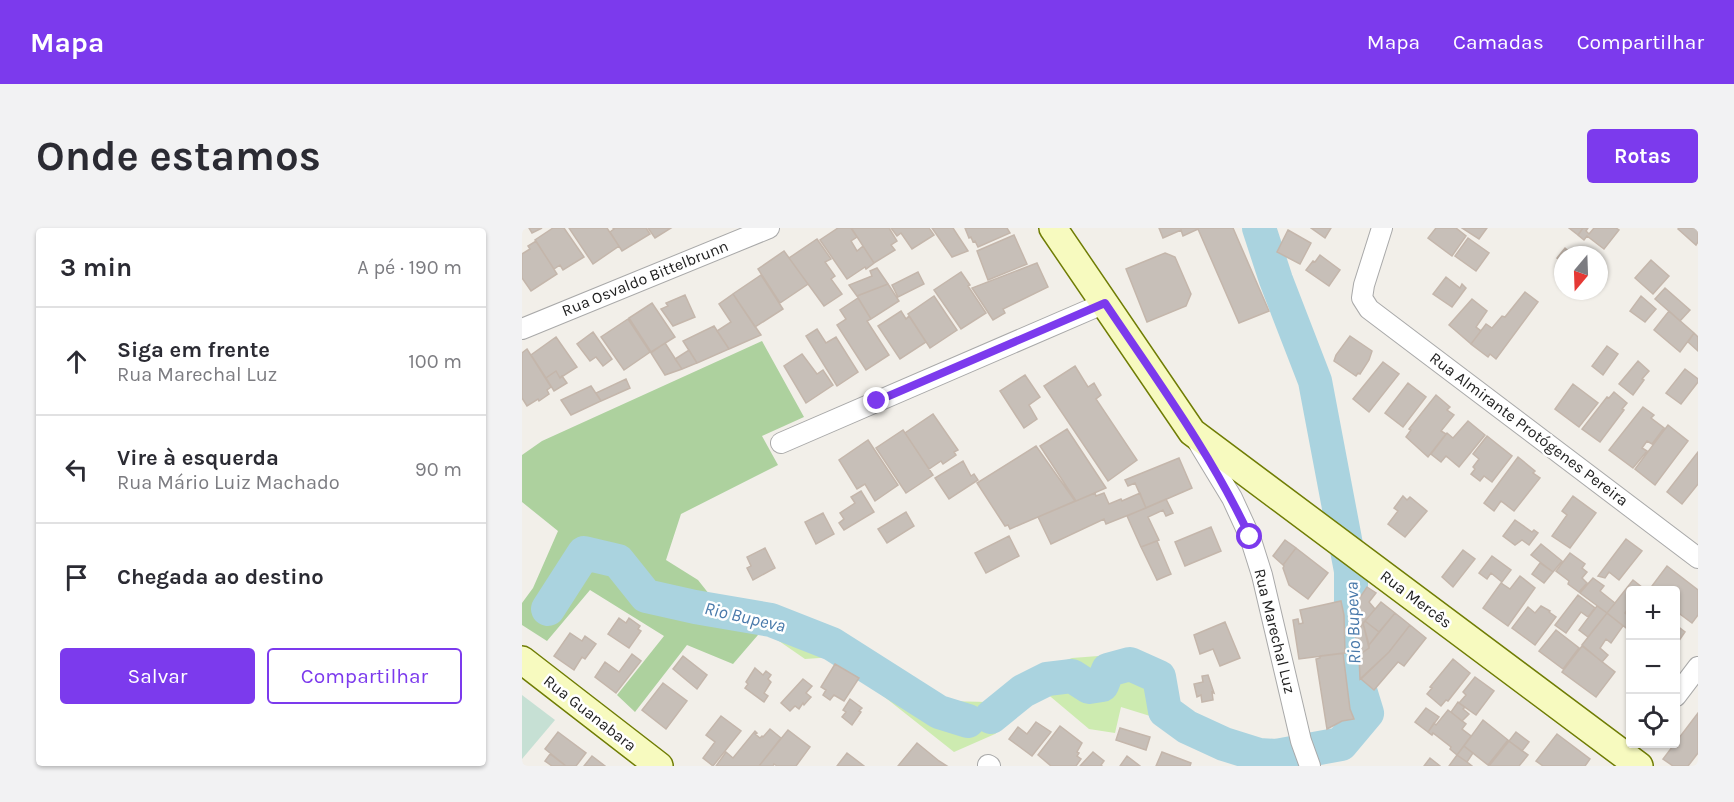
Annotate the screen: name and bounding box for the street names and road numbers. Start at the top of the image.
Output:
street label: Rua Osvaldo Bittelbrunn [559,236,731,320]
street label: Rua Almirante Protógenes Pereira [1426,348,1632,510]
street label: Rua Marechal Luz [1250,566,1300,696]
street label: Rua Mercês [1377,566,1455,632]
street label: Rua Guanabara [540,671,640,755]

